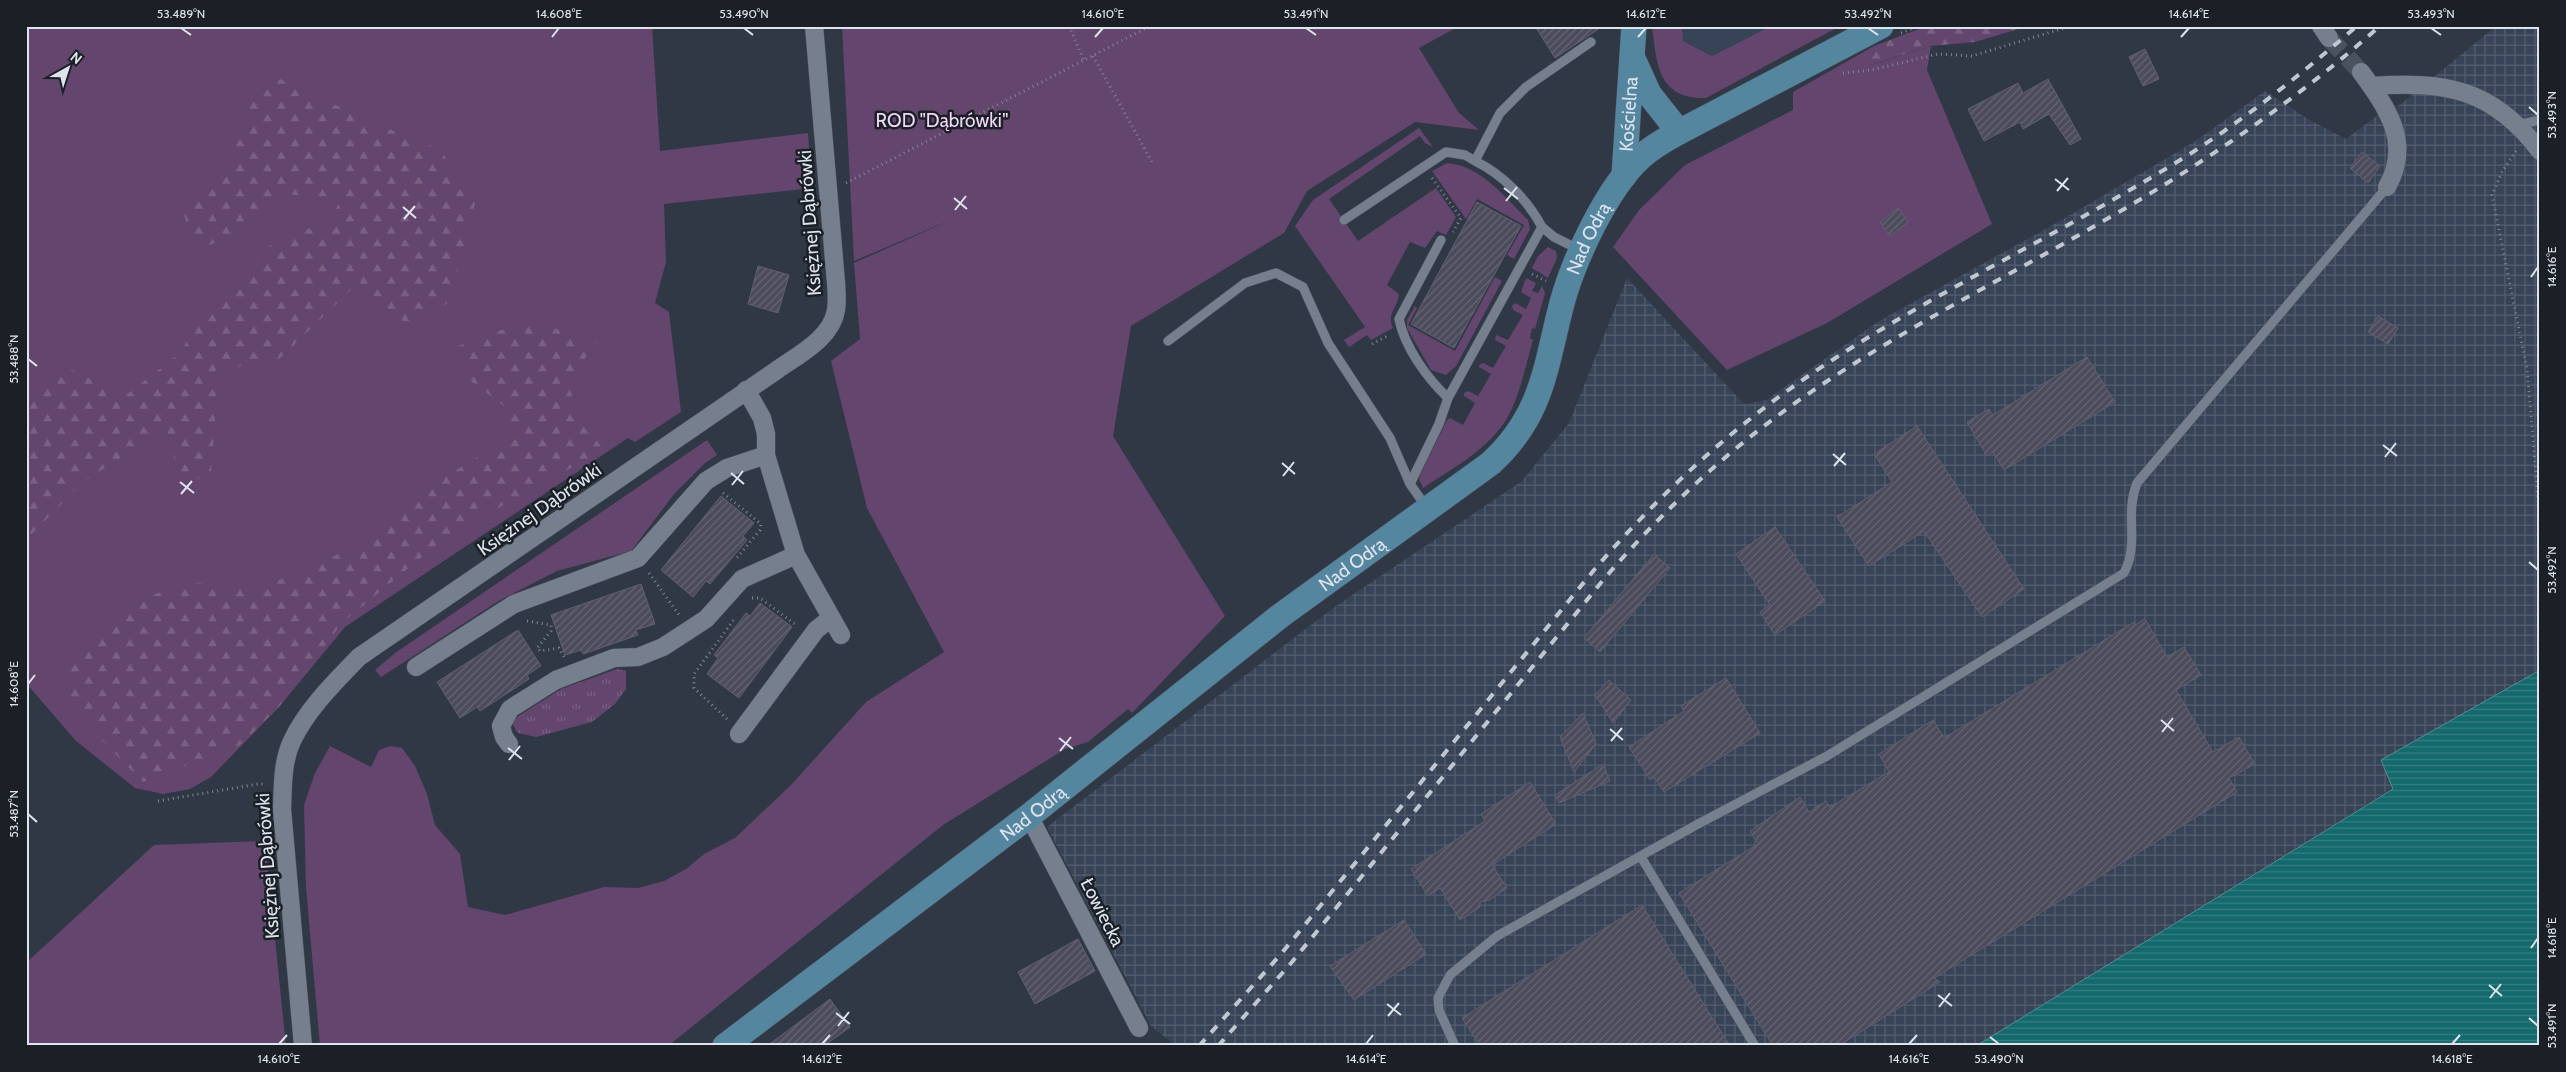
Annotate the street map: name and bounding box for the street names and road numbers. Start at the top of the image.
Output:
street label: Kościelna [1615,76,1643,152]
street label: Księżnej Dąbrówki [793,149,826,297]
street label: Nad Odrą [1561,197,1616,278]
street label: Księżnej Dąbrówki [473,458,606,561]
street label: Nad Odrą [1314,532,1391,596]
street label: Nad Odrą [995,780,1071,846]
street label: Księżnej Dąbrówki [251,792,284,940]
street label: Łowiecka [1076,874,1130,950]

